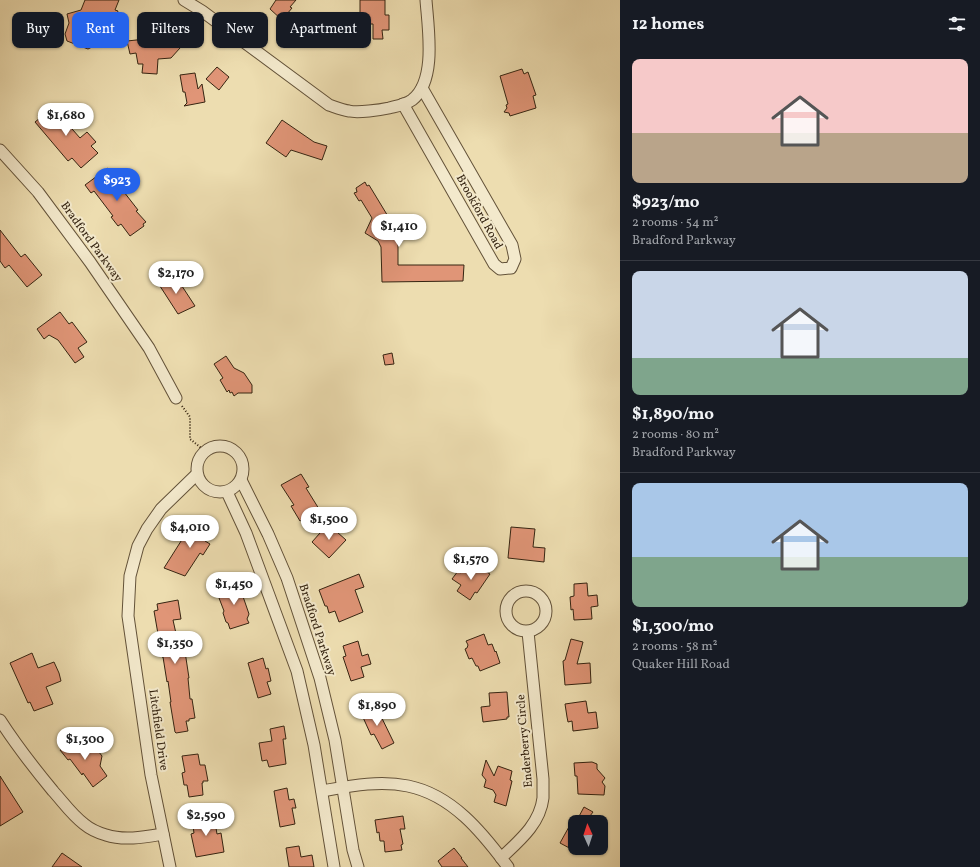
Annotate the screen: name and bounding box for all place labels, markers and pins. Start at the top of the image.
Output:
pin: $1,680 [33,103,99,137]
pin: $923 [93,168,141,202]
pin: $1,410 [366,214,432,248]
pin: $2,170 [143,261,209,295]
pin: $1,500 [296,507,362,541]
pin: $4,010 [157,515,223,549]
pin: $1,570 [438,547,504,581]
pin: $1,450 [201,572,267,606]
pin: $1,350 [142,631,208,665]
pin: $1,890 [344,693,410,727]
pin: $1,300 [52,727,118,761]
pin: $2,590 [173,803,239,837]

